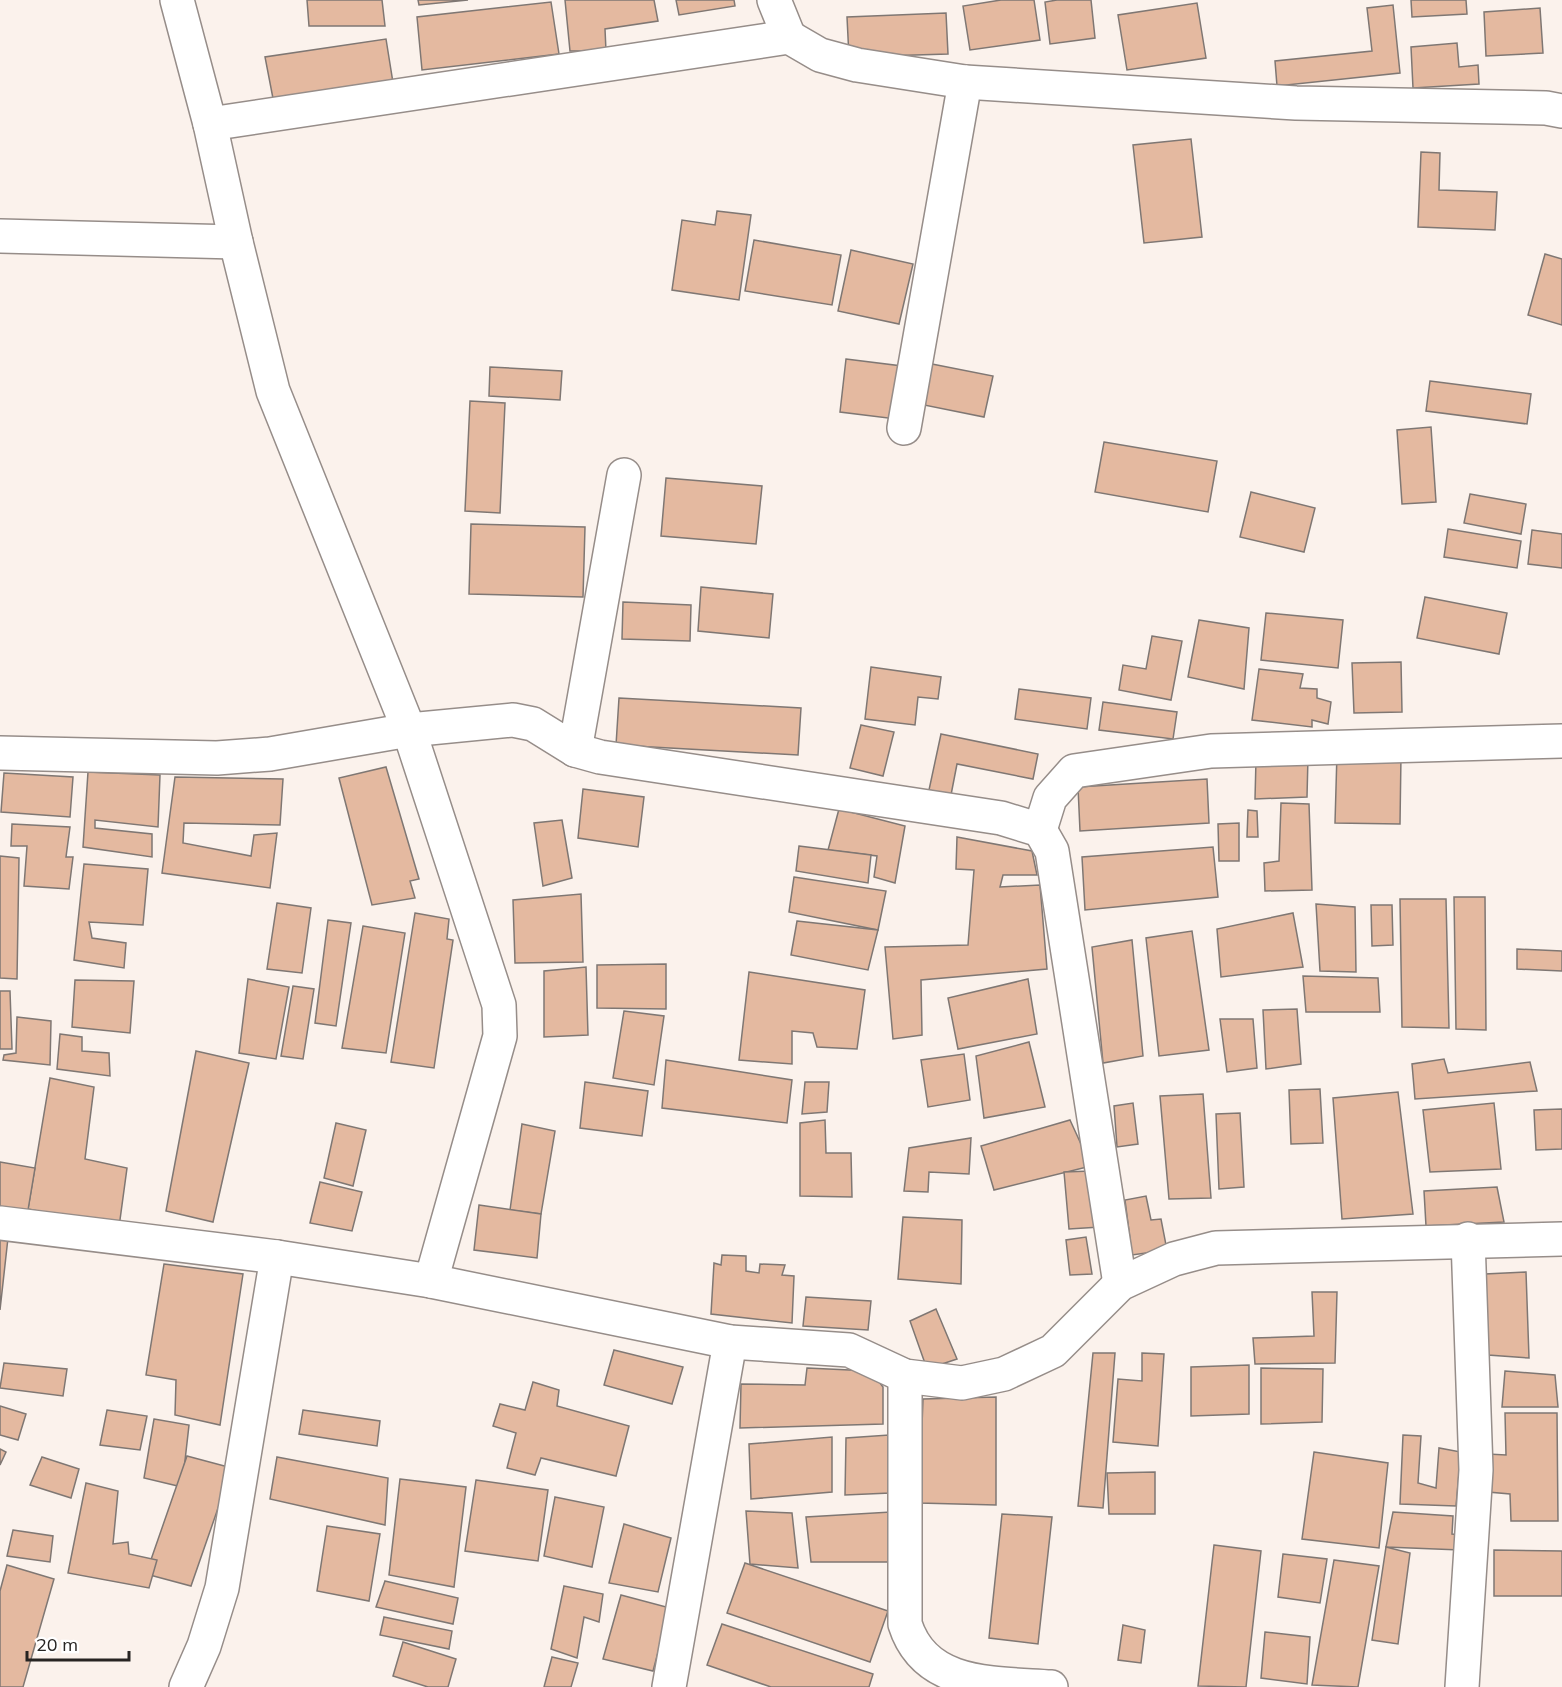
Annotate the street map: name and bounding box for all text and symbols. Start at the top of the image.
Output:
scale bar [27,1624,129,1662]
text: 20 m [36,1633,78,1656]

